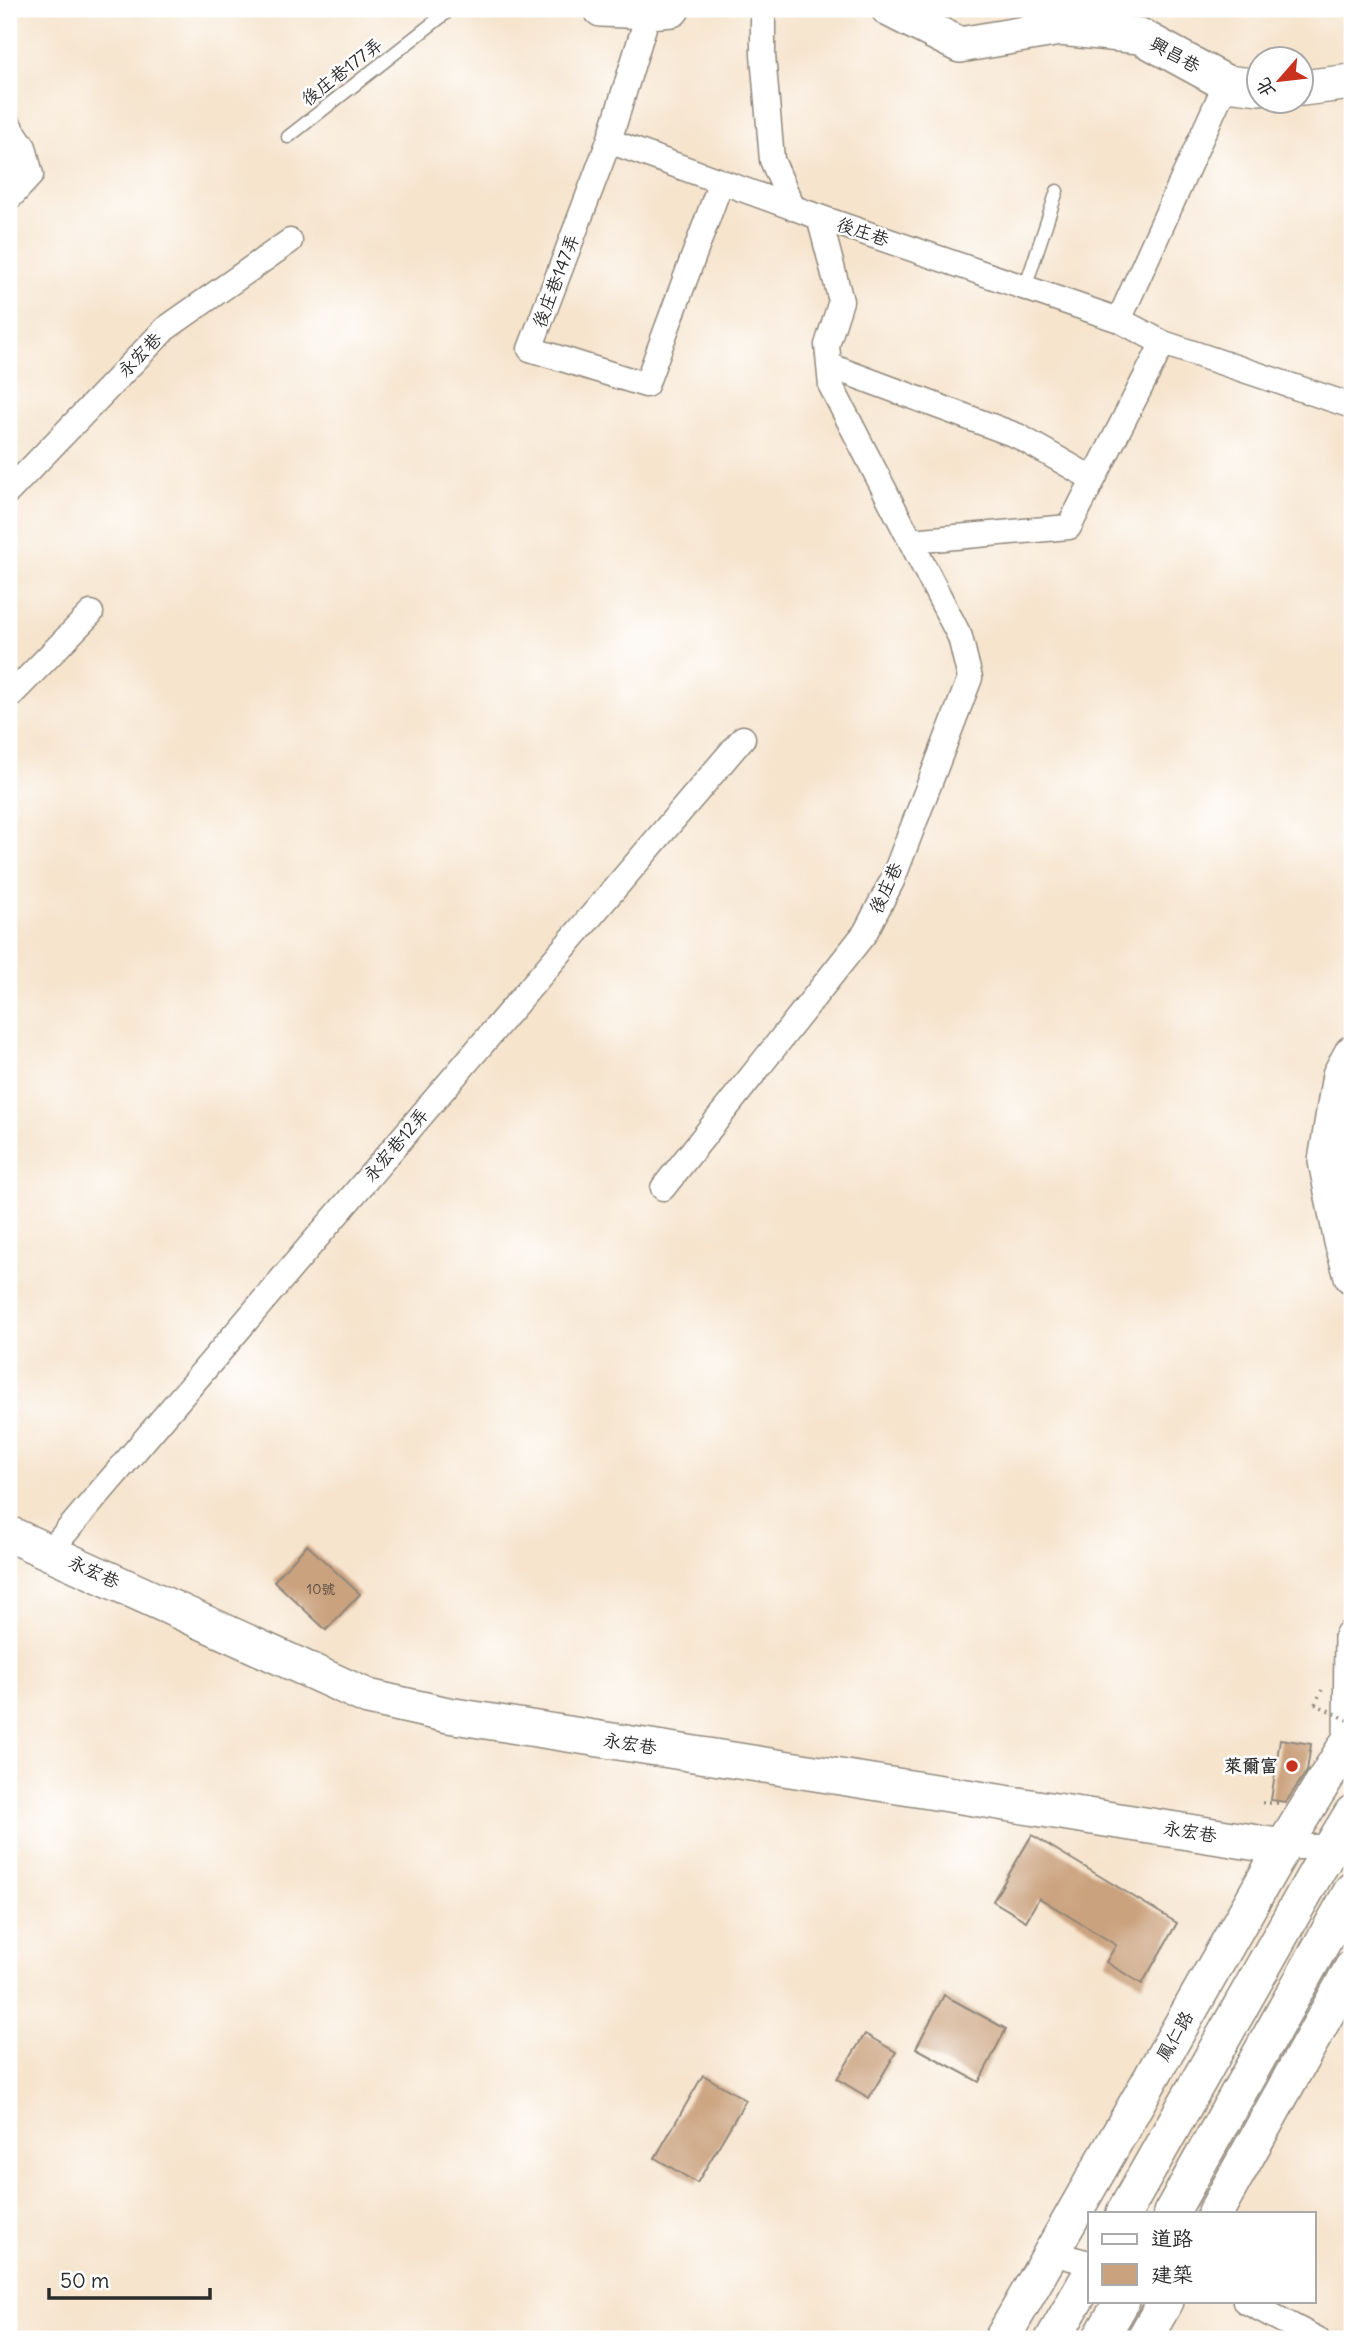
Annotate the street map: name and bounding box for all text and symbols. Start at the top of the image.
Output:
street label: 興昌巷 [1146,31,1204,78]
street label: 後庄巷177弄 [296,33,387,110]
north arrow [1246,46,1316,116]
text: 北 [1250,74,1280,102]
street label: 後庄巷 [834,212,892,251]
street label: 後庄巷147弄 [527,231,584,331]
street label: 永宏巷 [113,327,167,382]
street label: 後庄巷 [864,858,907,917]
street label: 永宏巷12弄 [358,1103,433,1186]
street label: 永宏巷 [65,1550,124,1593]
house number: 10號 [307,1580,335,1598]
street label: 永宏巷 [602,1728,659,1759]
place label: 萊爾富 [1224,1754,1278,1777]
marker: 萊爾富 [1284,1758,1300,1774]
street label: 永宏巷 [1162,1816,1219,1847]
street label: 鳳仁路 [1151,2007,1198,2065]
legend [1088,2212,1316,2302]
text: 道路 [1151,2225,1193,2252]
scale bar [49,2257,210,2301]
text: 建築 [1151,2261,1193,2288]
text: 50 m [60,2267,109,2294]

